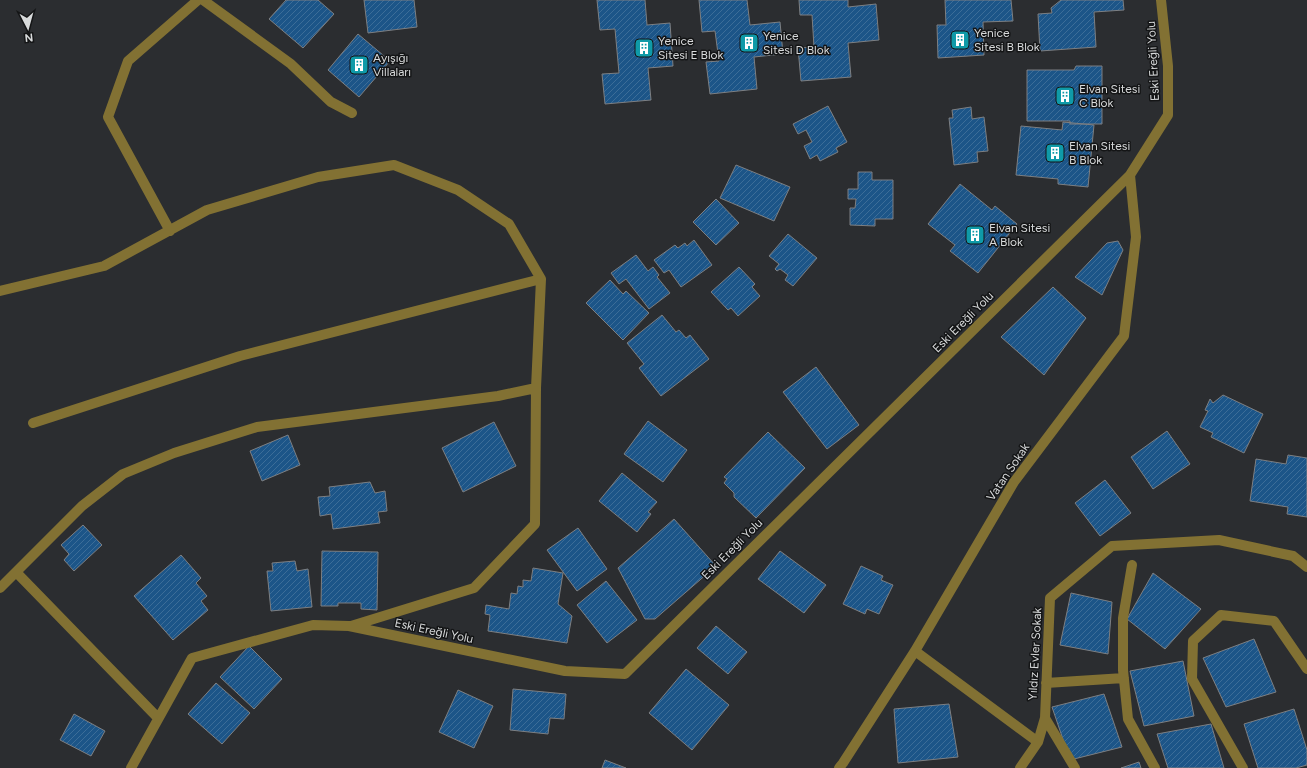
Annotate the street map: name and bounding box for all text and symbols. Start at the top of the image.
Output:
north arrow [8,8,48,48]
street label: Eski Ereğli Yolu [1144,21,1162,101]
place label: Yenice Sitesi B Blok [974,26,1040,54]
place label: Yenice Sitesi D Blok [763,29,830,57]
building icon: Yenice Sitesi B Blok [949,29,971,51]
text: N [24,31,34,44]
building icon: Yenice Sitesi D Blok [738,32,760,54]
place label: Yenice Sitesi E Blok [658,34,724,62]
building icon: Yenice Sitesi E Blok [633,37,655,59]
place label: Ayışığı Villaları [373,51,411,79]
building icon: Ayışığı Villaları [348,54,370,76]
place label: Elvan Sitesi C Blok [1079,82,1140,110]
building icon: Elvan Sitesi C Blok [1054,85,1076,107]
place label: Elvan Sitesi B Blok [1069,139,1130,167]
building icon: Elvan Sitesi B Blok [1044,142,1066,164]
place label: Elvan Sitesi A Blok [989,221,1050,249]
building icon: Elvan Sitesi A Blok [964,224,986,246]
street label: Eski Ereğli Yolu [930,289,996,355]
street label: Vatan Sokak [984,440,1032,503]
street label: Eski Ereğli Yolu [699,516,765,582]
street label: Yıldız Evler Sokak [1026,607,1044,701]
street label: Eski Ereğli Yolu [393,616,475,646]

